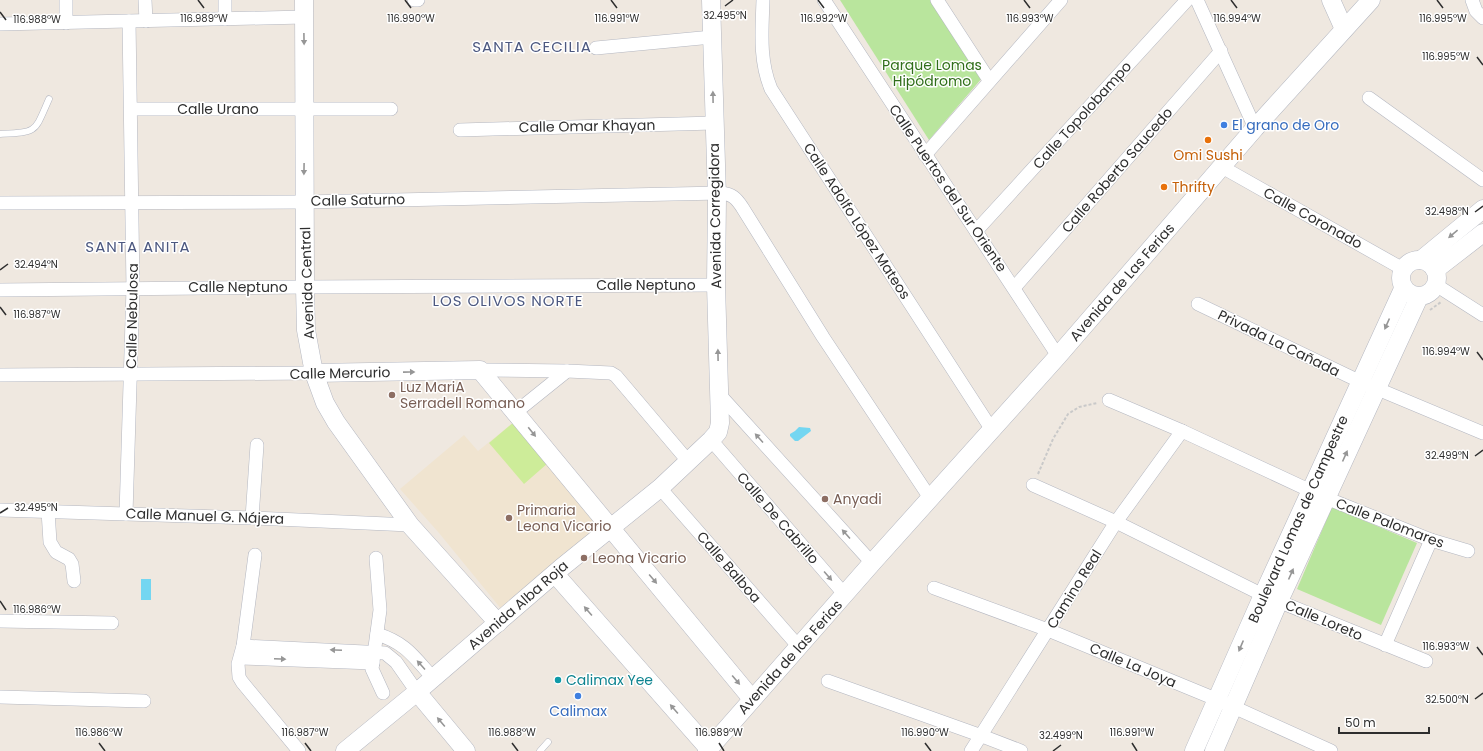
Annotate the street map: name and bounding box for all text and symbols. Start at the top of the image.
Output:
text: 32.495°N [703,8,747,23]
text: 116.989°W [180,11,228,26]
text: 116.990°W [387,11,435,26]
text: 116.991°W [595,11,639,26]
text: 116.992°W [800,11,848,26]
text: 116.993°W [1006,11,1054,26]
text: 116.994°W [1213,11,1261,26]
text: 116.995°W [1419,11,1467,26]
text: 116.988°W [13,12,61,27]
one-way arrow [301,33,307,46]
district label: SANTA CECILIA [472,36,592,57]
text: 116.995°W [1422,49,1470,64]
park label: Parque Lomas Hipódromo [882,55,982,91]
street label: Calle Topolobampo [1028,57,1136,173]
one-way arrow [710,90,716,103]
street label: Calle Urano [177,99,259,119]
street label: Calle Puertos del Sur Oriente [884,100,1012,276]
street label: Calle Roberto Saucedo [1057,103,1177,237]
street label: Calle Omar Khayan [519,115,655,137]
place label: El grano de Oro [1232,115,1339,135]
marker: El grano de Oro [1219,120,1229,130]
marker: Omi Sushi [1203,135,1213,145]
street label: Calle Adolfo López Mateos [799,139,915,303]
street label: Avenida Corregidora [704,143,726,289]
place label: Omi Sushi [1173,145,1243,165]
one-way arrow [301,163,307,176]
place label: Thrifty [1172,177,1215,197]
marker: Thrifty [1159,182,1169,192]
street label: Calle Coronado [1260,182,1366,254]
street label: Calle Saturno [311,189,405,211]
text: 32.498°N [1425,204,1469,219]
street label: Avenida de Las Ferias [1065,219,1179,345]
street label: Avenida Central [295,226,319,340]
one-way arrow [1448,229,1458,238]
district label: SANTA ANITA [85,236,191,257]
text: 32.494°N [14,257,58,272]
street label: Calle Nebulosa [121,263,143,369]
street label: Calle Neptuno [596,275,696,295]
street label: Calle Neptuno [188,277,288,297]
district label: LOS OLIVOS NORTE [432,290,584,311]
street label: Privada La Cañada [1215,305,1343,381]
text: 116.987°W [14,307,61,322]
one-way arrow [1384,318,1390,330]
text: 116.994°W [1422,344,1470,359]
one-way arrow [715,348,721,361]
street label: Calle Mercurio [290,362,391,384]
one-way arrow [403,369,416,375]
place label: Luz MariA Serradell Romano [400,377,525,413]
marker: Luz MariA Serradell Romano [387,390,397,400]
street label: Boulevard Lomas de Campestre [1243,412,1353,626]
one-way arrow [528,427,537,438]
one-way arrow [754,433,763,443]
text: 32.499°N [1425,448,1469,463]
one-way arrow [1342,450,1348,462]
street label: Calle De Cabrillo [732,468,824,568]
place label: Anyadi [833,489,882,509]
street label: Calle Palomares [1333,493,1447,553]
marker: Anyadi [820,494,830,504]
text: 32.495°N [14,500,58,515]
place label: Primaria Leona Vicario [517,500,611,536]
street label: Calle Manuel G. Nájera [125,503,285,529]
marker: Primaria Leona Vicario [504,513,514,523]
street label: Calle Balboa [692,527,766,607]
one-way arrow [841,529,851,539]
street label: Camino Real [1042,546,1106,632]
place label: Leona Vicario [592,548,686,568]
marker: Leona Vicario [579,553,589,563]
street label: Avenida Alba Roja [464,556,572,654]
one-way arrow [1288,569,1294,580]
one-way arrow [823,570,832,581]
one-way arrow [649,574,658,585]
street label: Avenida de las Ferias [733,595,847,719]
street label: Calle Loreto [1282,595,1366,645]
text: 116.986°W [13,602,61,617]
one-way arrow [584,607,593,616]
street label: Calle La Joya [1086,638,1180,692]
text: 116.993°W [1422,639,1470,654]
one-way arrow [1238,641,1244,652]
one-way arrow [330,646,342,653]
one-way arrow [274,656,286,663]
one-way arrow [416,659,425,670]
place label: Calimax Yee [566,670,653,690]
one-way arrow [731,674,740,685]
marker: Calimax Yee [553,675,563,685]
marker: Calimax [573,691,583,701]
text: 32.500°N [1425,692,1469,707]
place label: Calimax [549,701,607,721]
one-way arrow [669,704,678,714]
scale bar [1339,709,1429,735]
text: 50 m [1345,714,1376,731]
one-way arrow [437,716,446,727]
text: 116.986°W [75,725,123,740]
text: 116.987°W [282,725,329,740]
text: 116.988°W [488,725,536,740]
text: 116.989°W [695,725,743,740]
text: 116.990°W [901,725,949,740]
text: 116.991°W [1110,725,1154,740]
text: 32.499°N [1039,728,1083,743]

